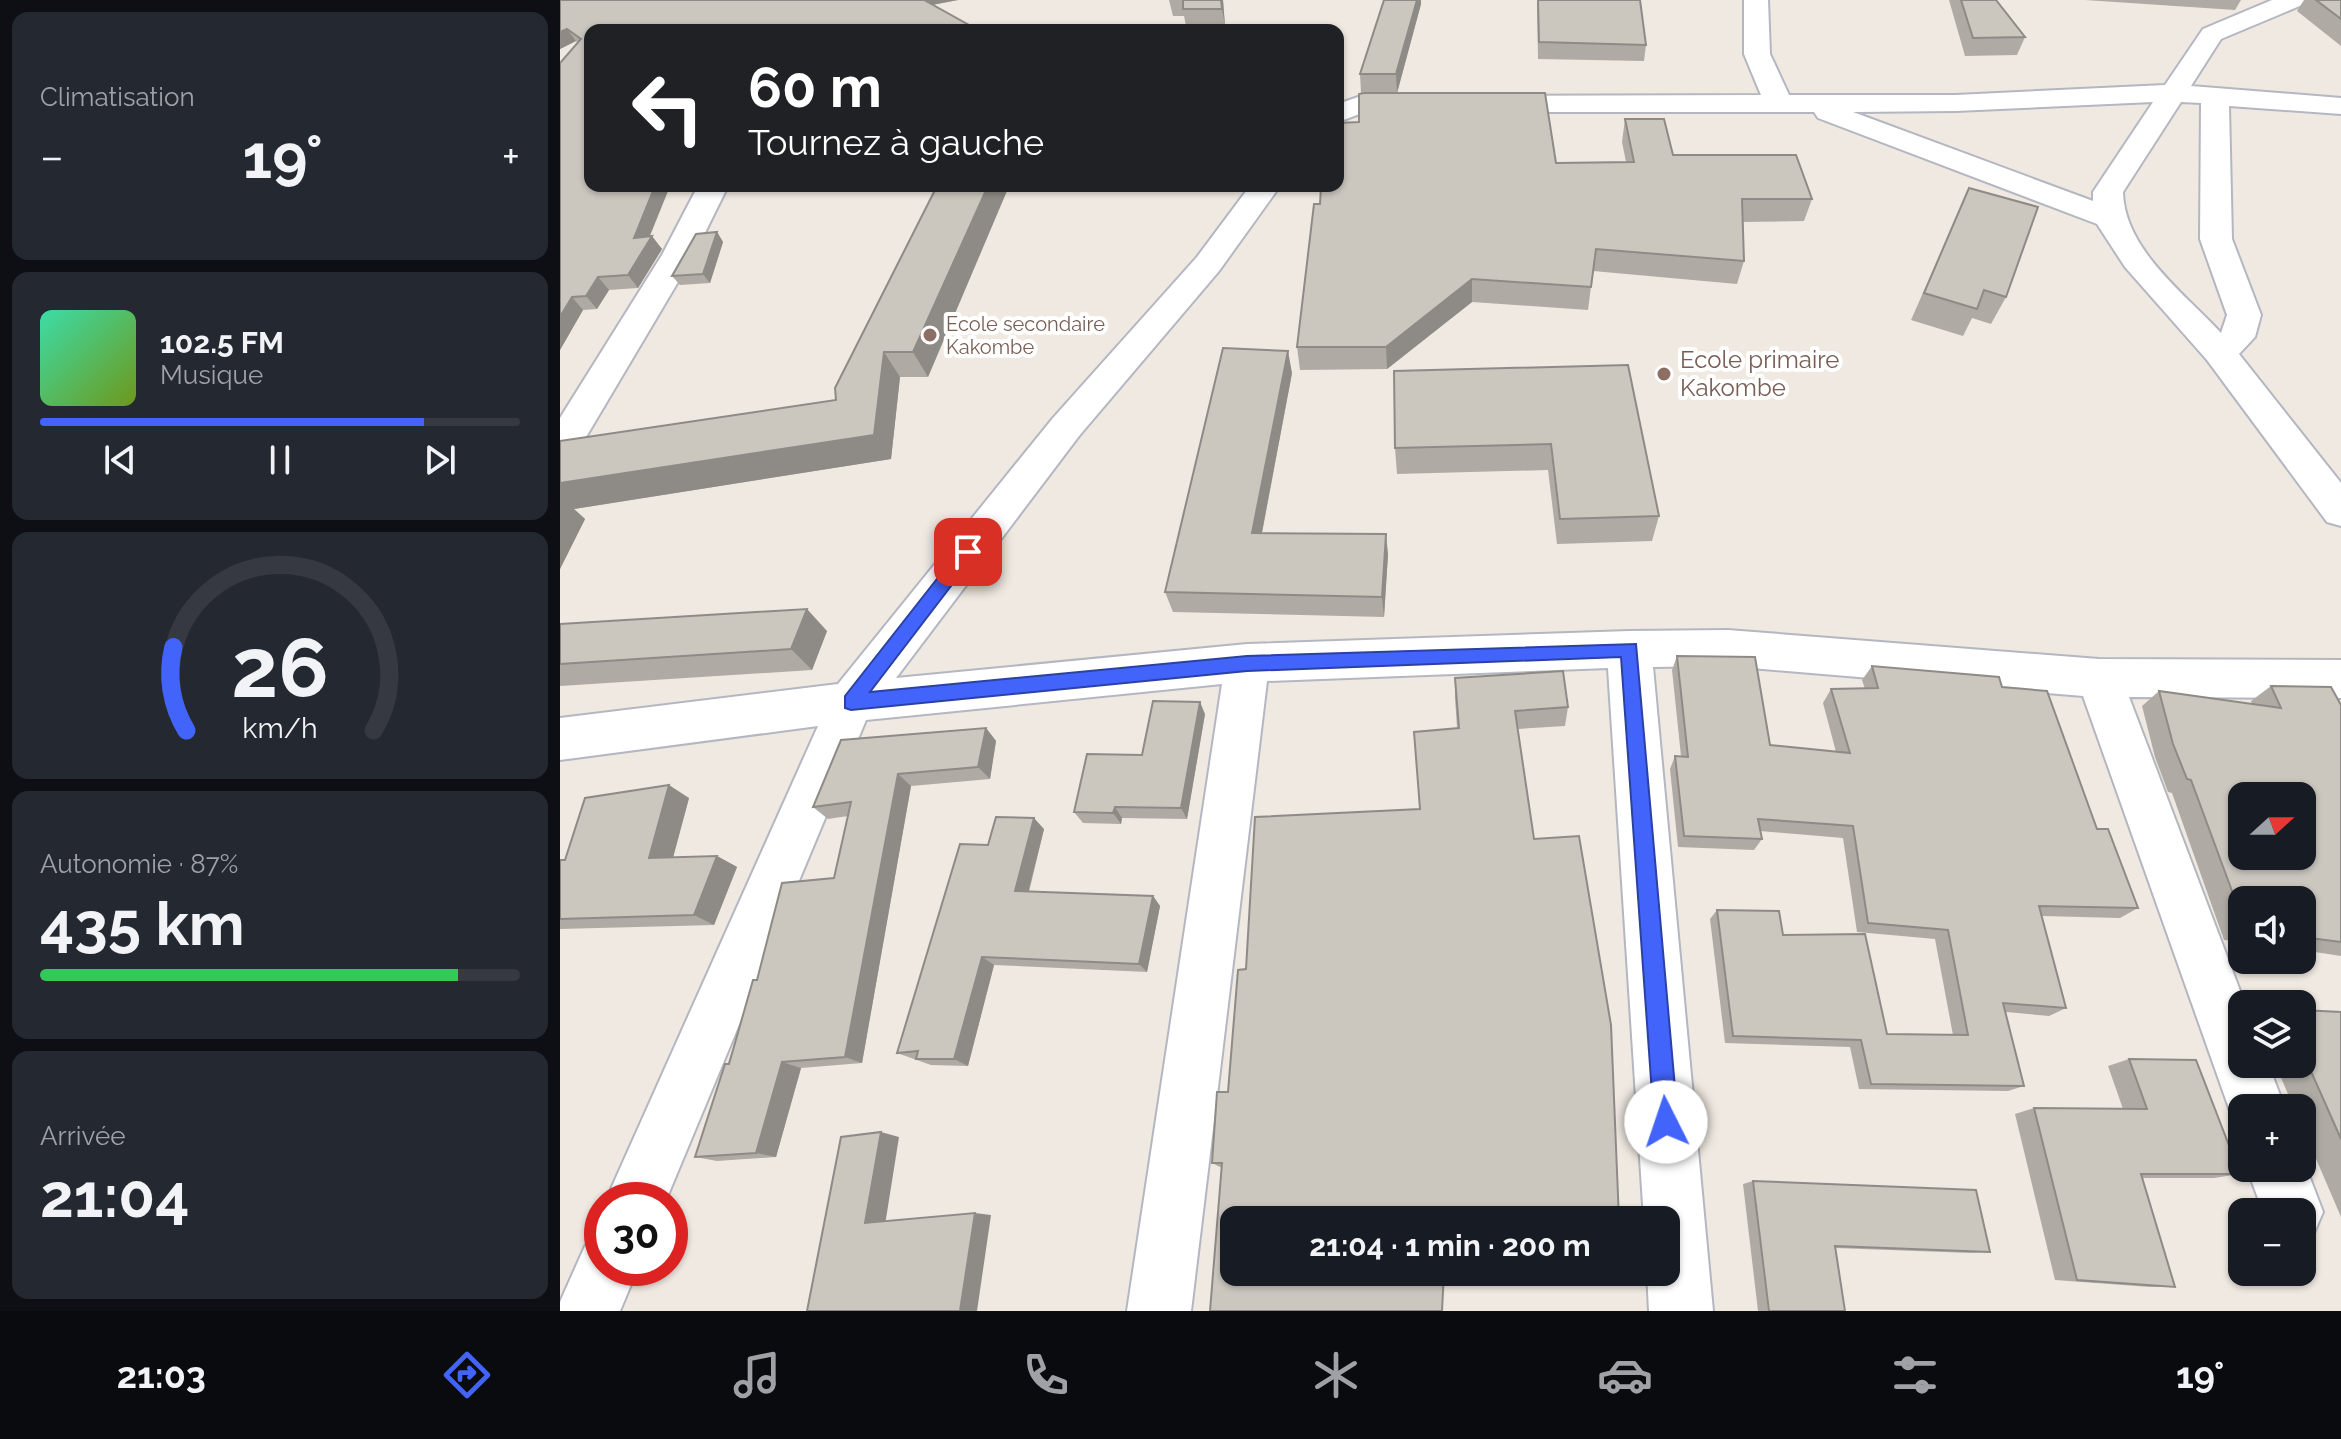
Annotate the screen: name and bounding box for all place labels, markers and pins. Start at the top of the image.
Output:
place label: Ecole secondaire Kakombe [946,312,1105,359]
marker: Ecole secondaire Kakombe [921,326,939,344]
place label: Ecole primaire Kakombe [1680,345,1839,402]
marker: Ecole primaire Kakombe [1655,365,1673,383]
pin [934,518,1002,586]

